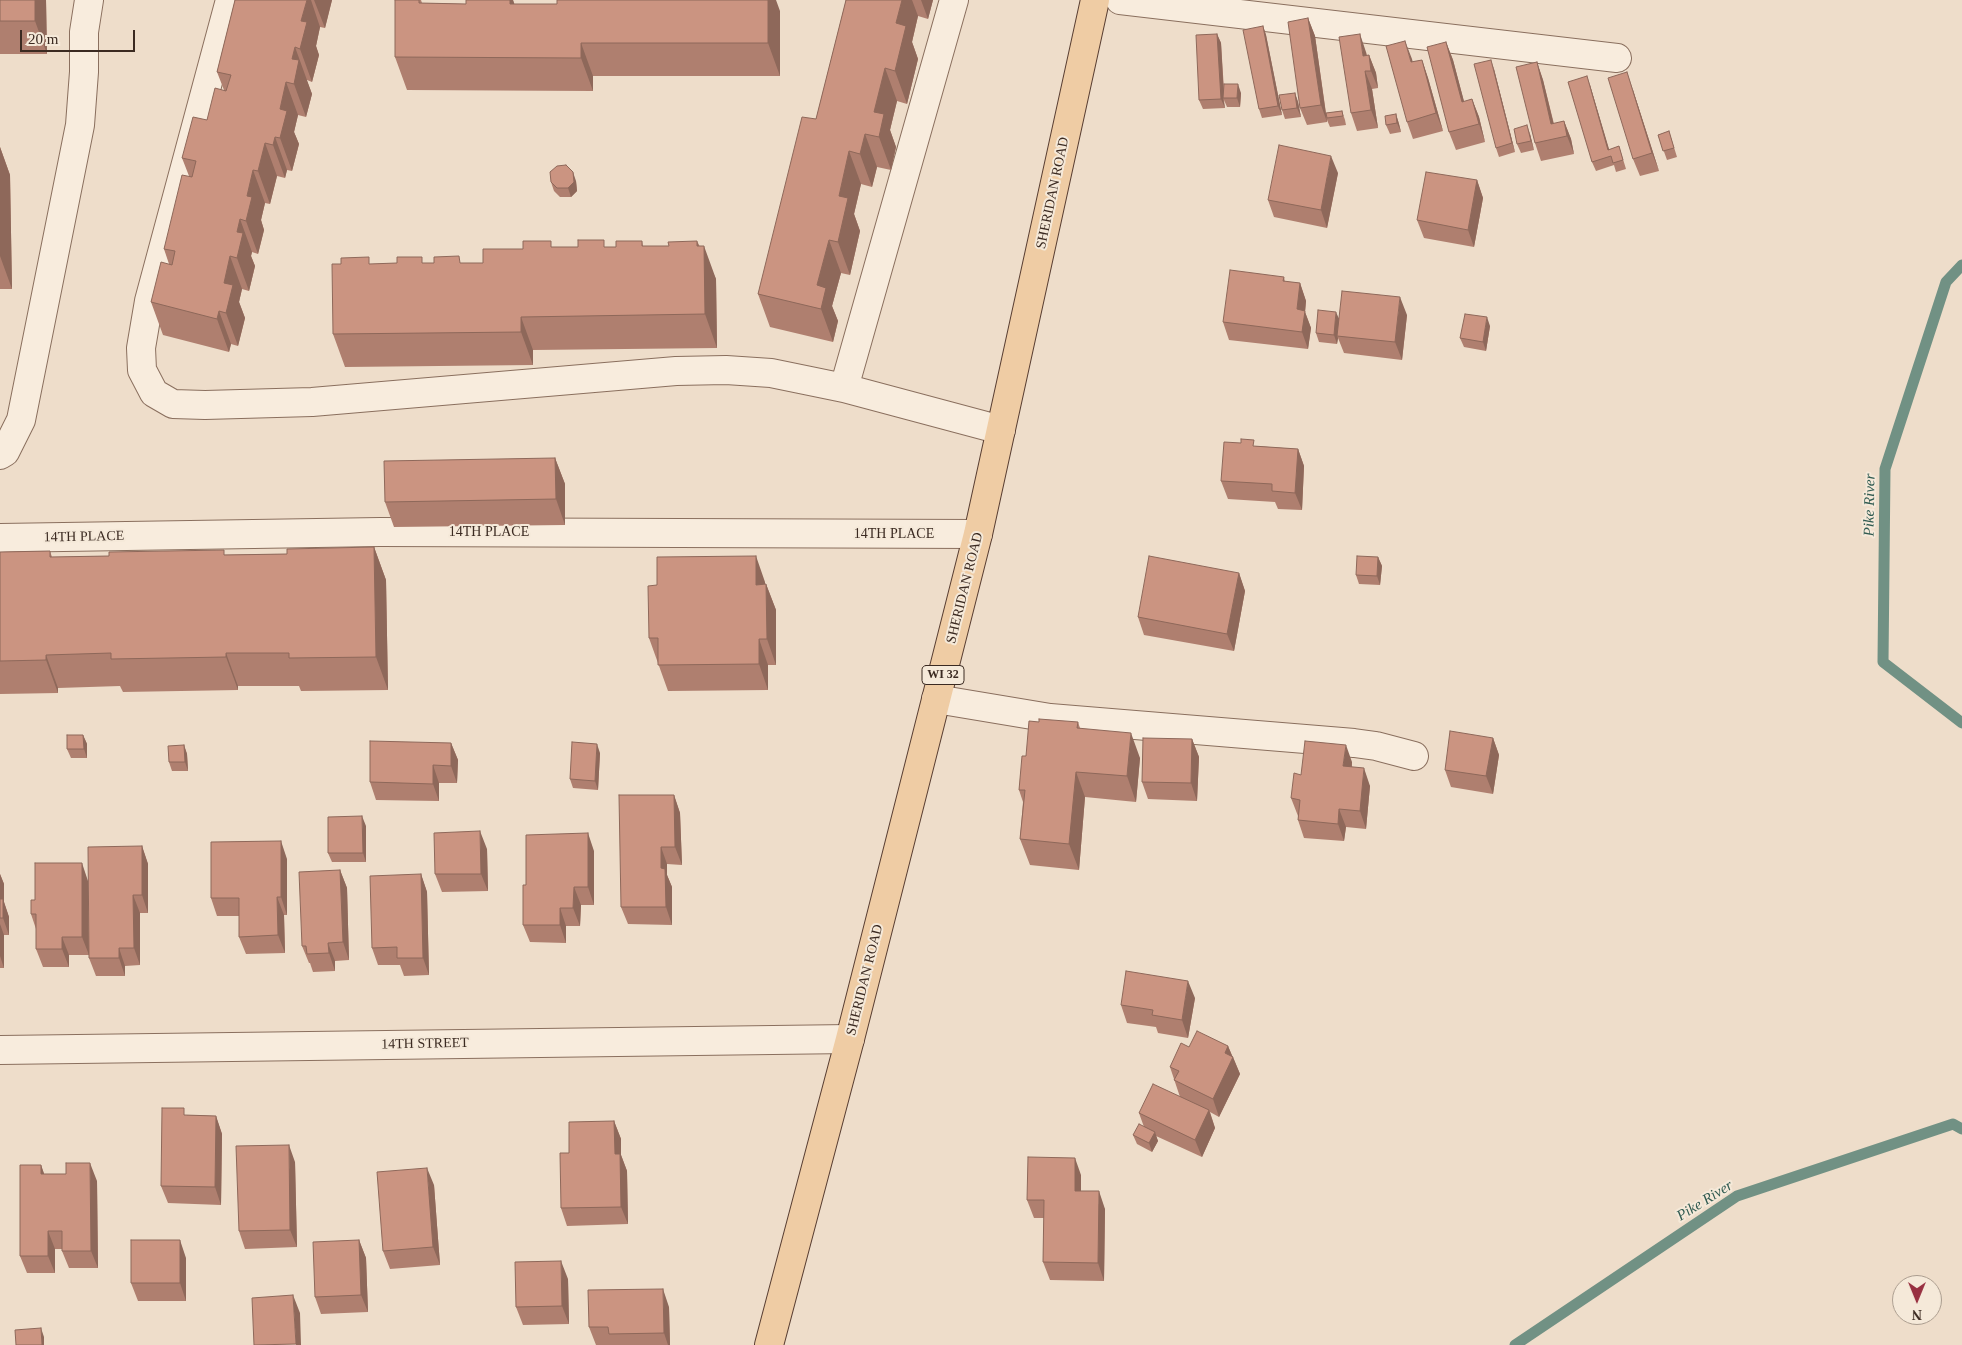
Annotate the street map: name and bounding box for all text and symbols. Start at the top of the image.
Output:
scale bar [22,20,138,52]
text: 20 m [28,31,58,47]
street label: SHERIDAN ROAD [1033,136,1073,250]
water label: Pike River [1860,473,1880,537]
street label: 14TH PLACE [449,524,529,540]
street label: 14TH PLACE [854,526,934,542]
street label: 14TH PLACE [44,528,124,546]
street label: SHERIDAN ROAD [943,531,987,645]
road number: WI 32 [922,666,964,684]
street label: SHERIDAN ROAD [843,923,887,1037]
street label: 14TH STREET [381,1035,469,1053]
water label: Pike River [1674,1177,1736,1225]
north arrow [1892,1275,1942,1325]
text: N [1912,1307,1922,1322]

